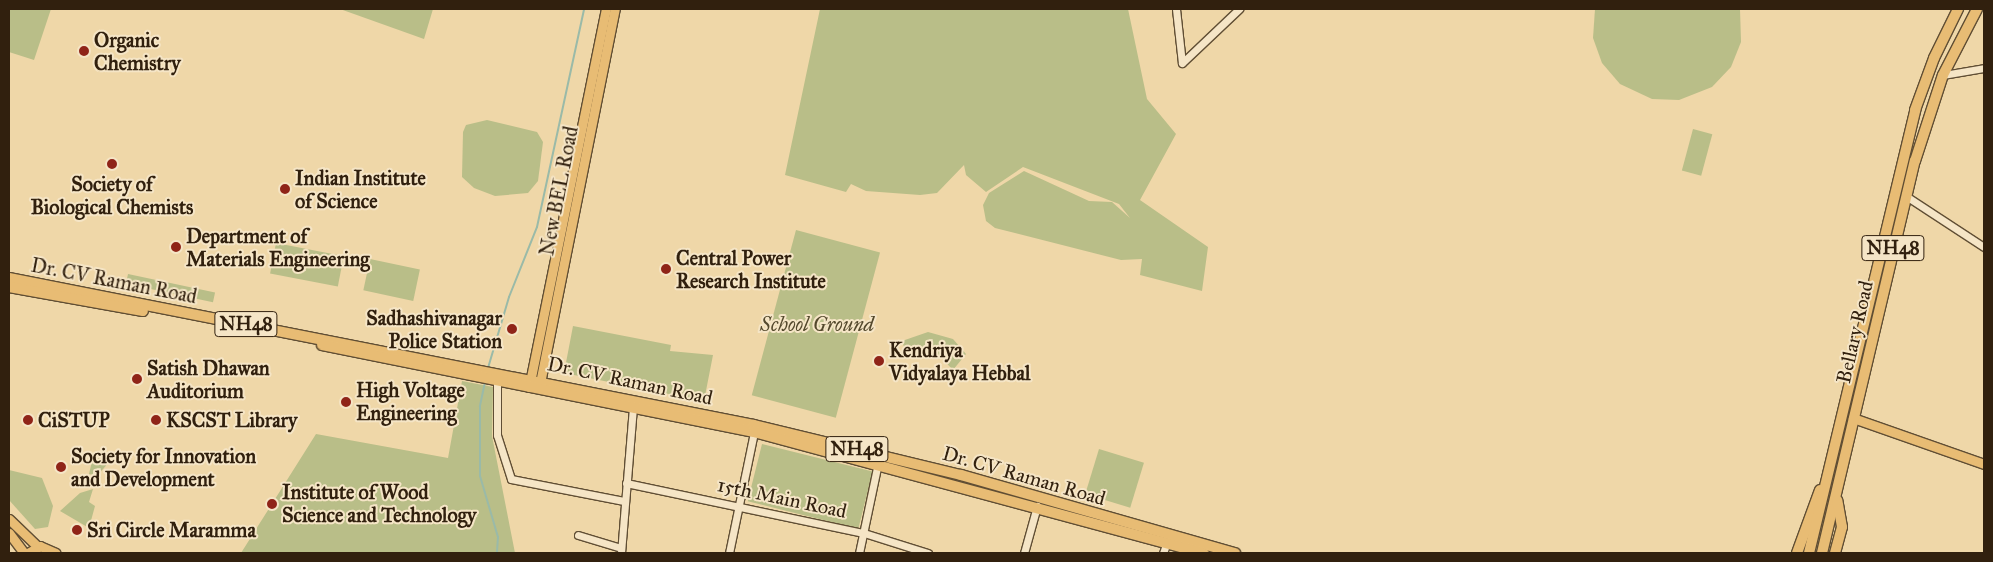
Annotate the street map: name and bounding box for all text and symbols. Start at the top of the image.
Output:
place label: Organic Chemistry [94,28,181,75]
marker: Organic Chemistry [78,45,90,57]
street label: New BEL Road [535,124,583,258]
marker: Society of Biological Chemists [106,158,118,170]
place label: Indian Institute of Science [295,166,426,213]
place label: Society of Biological Chemists [31,172,193,219]
marker: Indian Institute of Science [279,183,291,195]
place label: Department of Materials Engineering [186,224,370,271]
road number: NH48 [1860,232,1926,264]
marker: Department of Materials Engineering [170,241,182,253]
place label: Central Power Research Institute [676,246,826,293]
street label: Dr. CV Raman Road [29,253,199,309]
marker: Central Power Research Institute [660,263,672,275]
street label: Bellary Road [1832,278,1878,386]
place label: Sadhashivanagar Police Station [366,306,502,353]
road number: NH48 [214,308,278,340]
park label: School Ground [760,312,874,336]
marker: Sadhashivanagar Police Station [506,323,518,335]
place label: Kendriya Vidyalaya Hebbal [889,338,1030,385]
street label: Dr. CV Raman Road [545,352,715,410]
marker: Kendriya Vidyalaya Hebbal [873,355,885,367]
place label: Satish Dhawan Auditorium [147,356,270,403]
marker: Satish Dhawan Auditorium [131,373,143,385]
place label: High Voltage Engineering [356,379,465,426]
marker: High Voltage Engineering [340,396,352,408]
place label: CiSTUP [38,408,110,432]
place label: KSCST Library [166,408,297,432]
marker: CiSTUP [22,414,34,426]
marker: KSCST Library [150,414,162,426]
road number: NH48 [824,432,890,466]
street label: Dr. CV Raman Road [940,441,1108,511]
place label: Society for Innovation and Development [71,444,256,491]
marker: Society for Innovation and Development [55,461,67,473]
street label: 15th Main Road [715,473,849,523]
place label: Institute of Wood Science and Technology [282,480,476,527]
marker: Institute of Wood Science and Technology [266,498,278,510]
place label: Sri Circle Maramma [87,518,256,542]
marker: Sri Circle Maramma [71,524,83,536]

